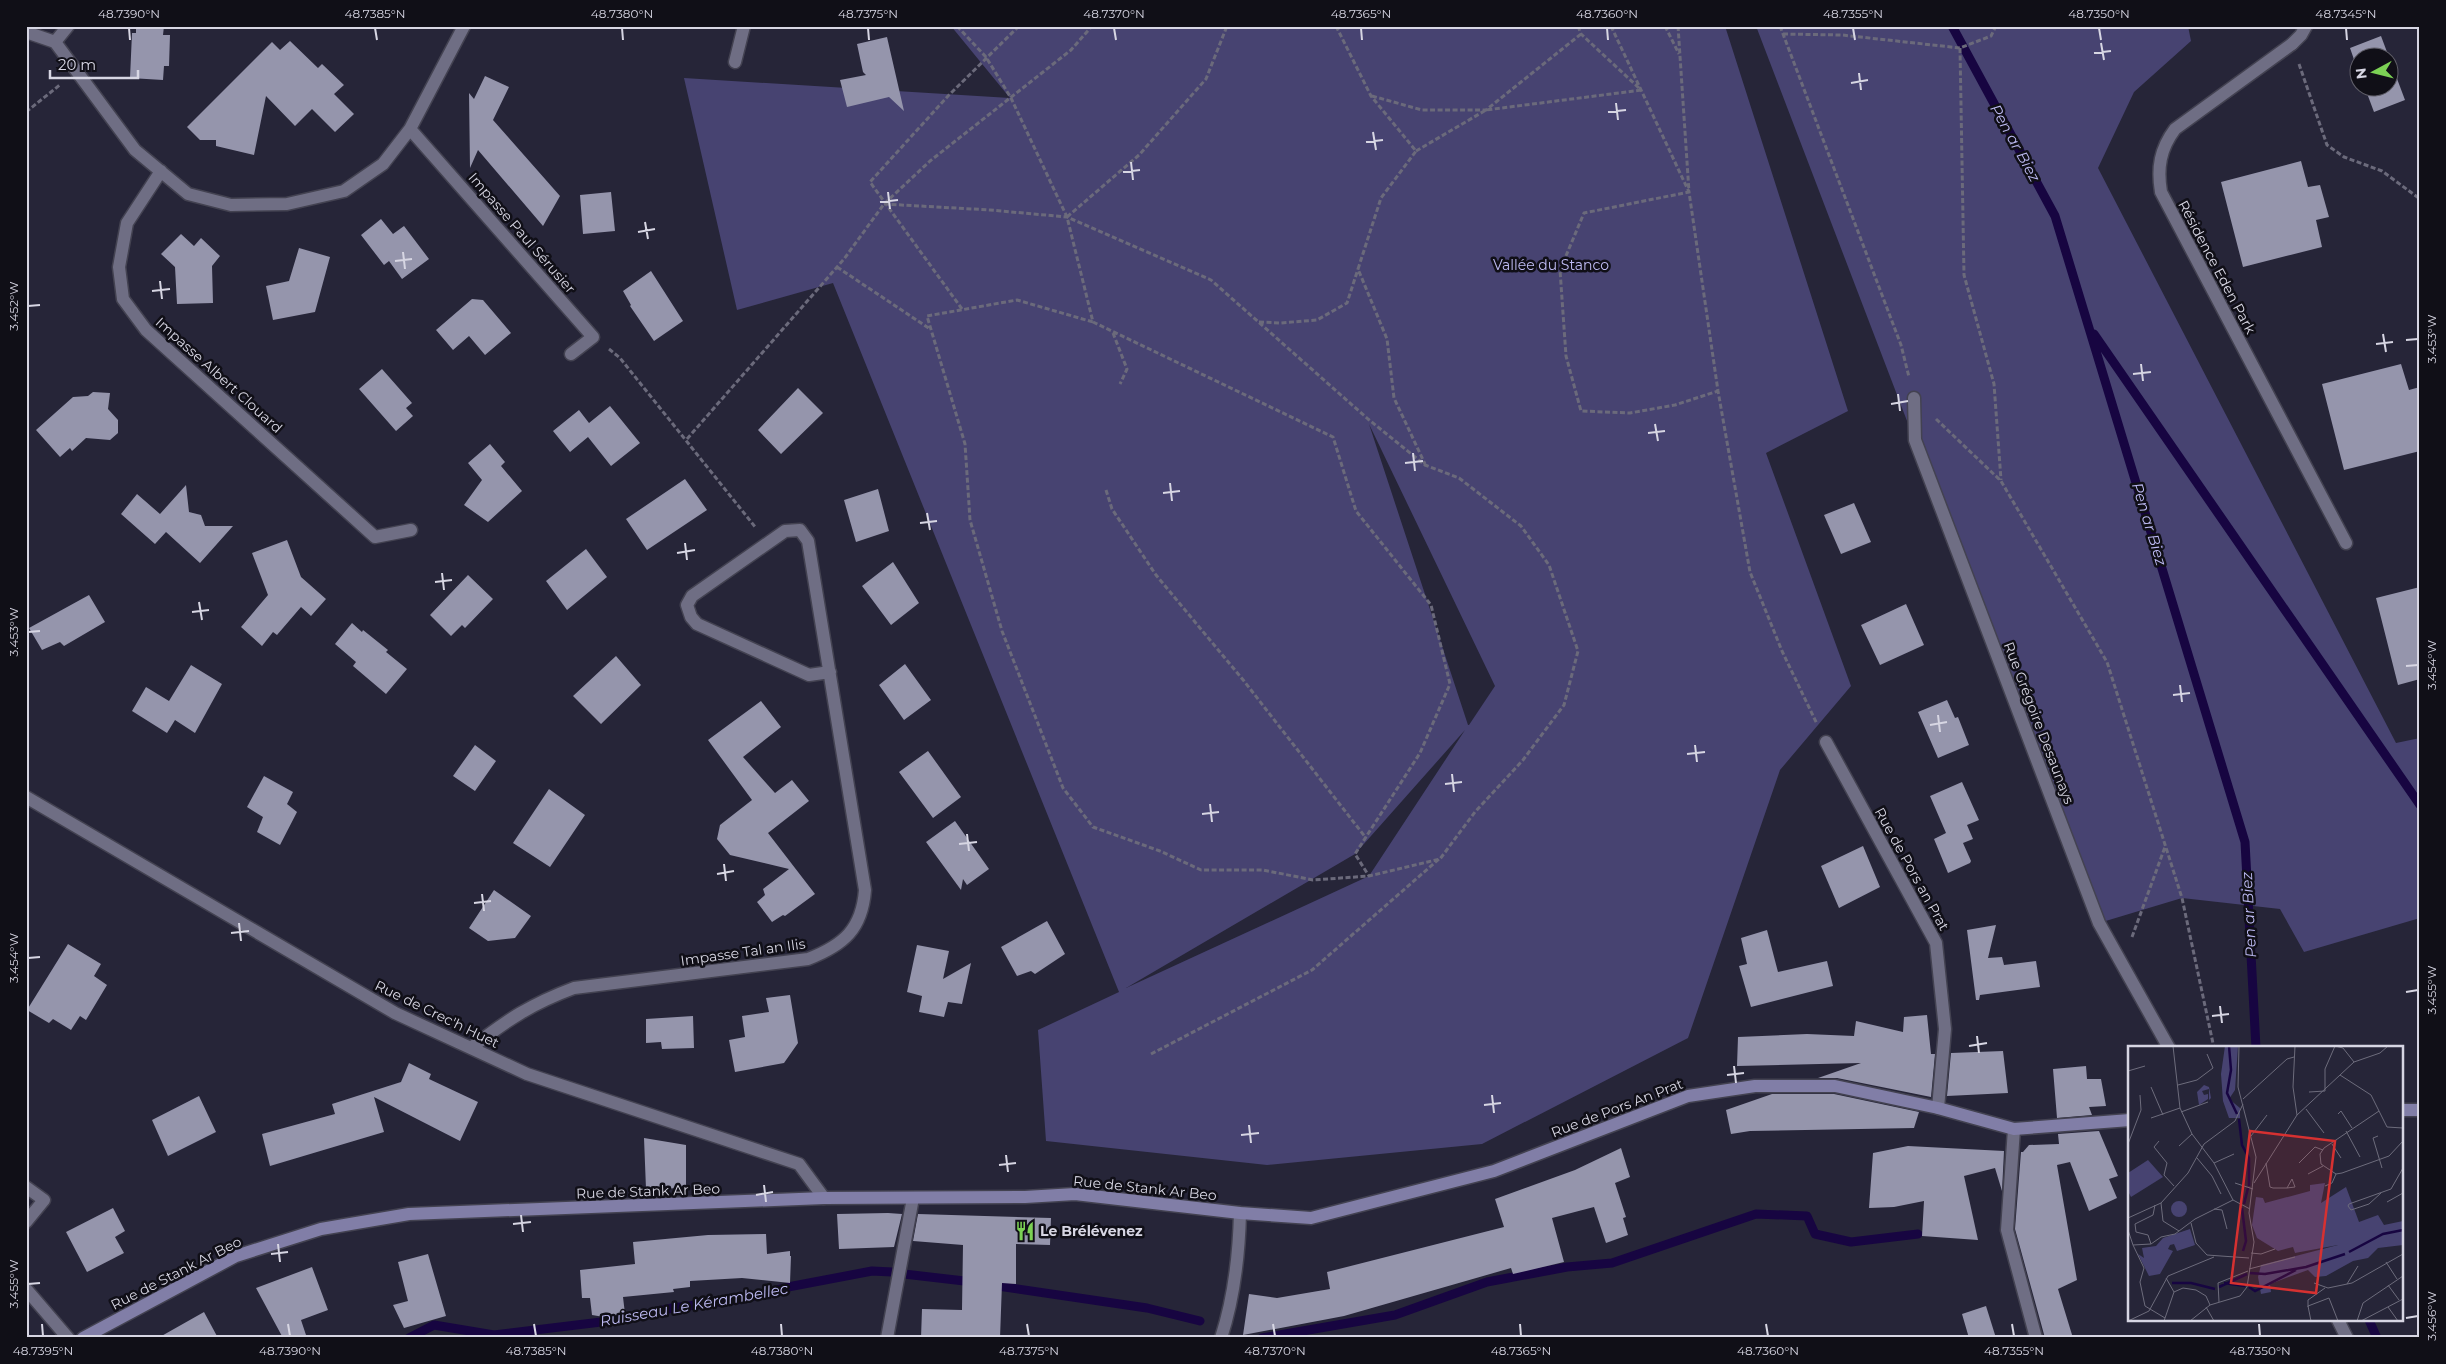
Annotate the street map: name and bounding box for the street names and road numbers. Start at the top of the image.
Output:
street label: Impasse Paul Sérusier [465,169,580,297]
street label: Résidence Eden Park [2174,197,2260,337]
street label: Impasse Albert Clouard [152,313,286,437]
street label: Rue Grégoire Desaunays [2000,639,2078,807]
street label: Rue de Pors an Prat [1871,804,1954,934]
street label: Impasse Tal an Ilis [679,934,807,970]
street label: Rue de Crec'h Huet [372,976,502,1052]
street label: Rue de Pors An Prat [1548,1074,1686,1141]
street label: Rue de Stank Ar Beo [1072,1172,1218,1205]
street label: Rue de Stank Ar Beo [576,1179,721,1203]
street label: Rue de Stank Ar Beo [108,1232,244,1314]

